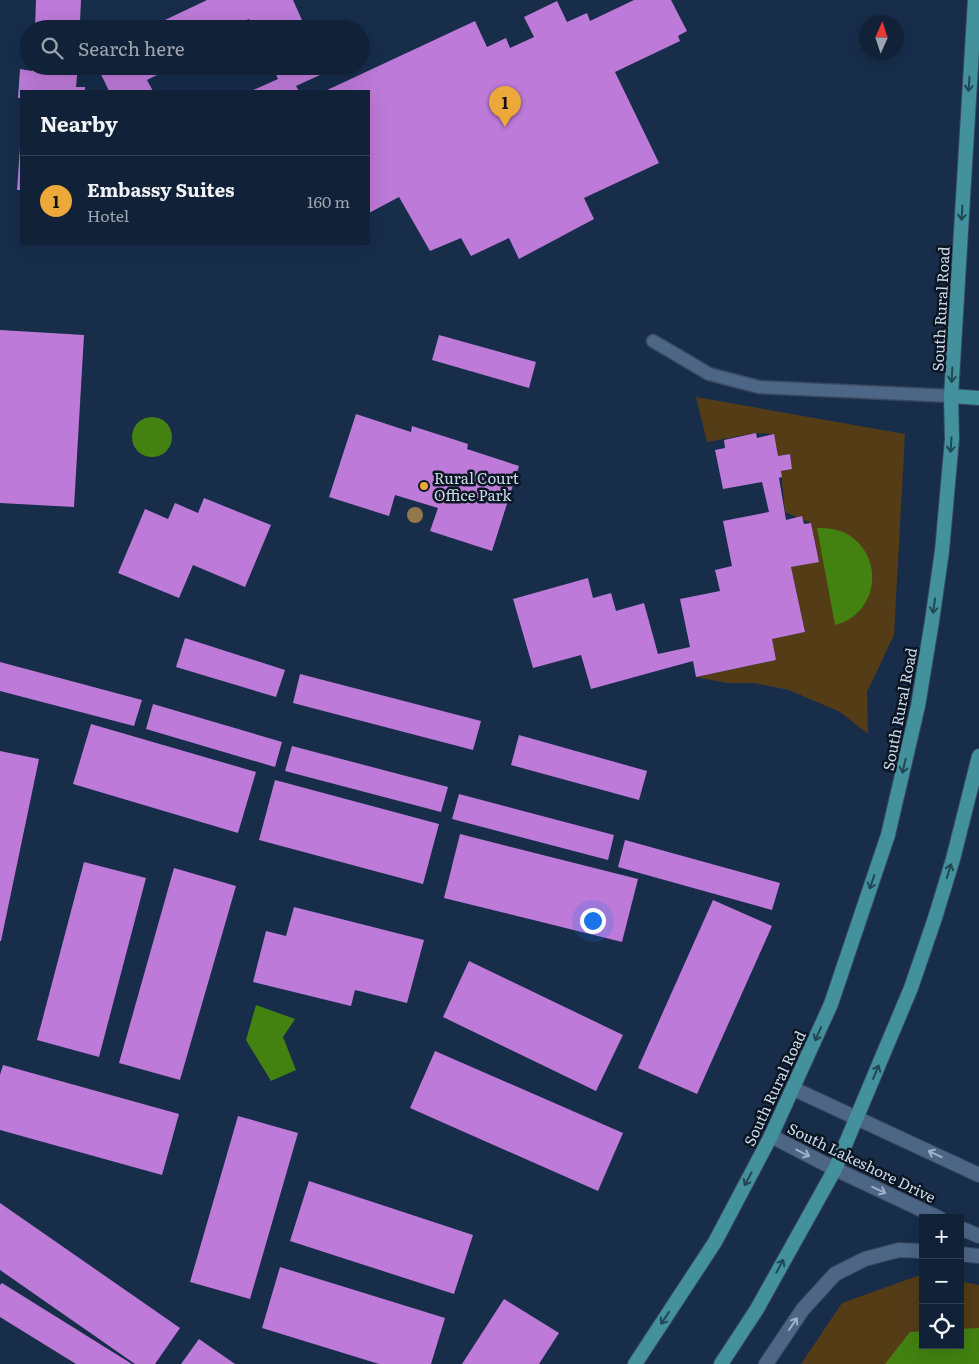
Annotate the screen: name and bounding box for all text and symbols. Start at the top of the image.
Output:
north arrow [859,15,904,60]
search box [20,20,370,75]
icon: search [38,34,66,62]
text: Search here [78,34,185,62]
one-way arrow [965,75,974,91]
pin: 1 [489,86,521,127]
text: Nearby [40,107,118,138]
text: Embassy Suites [87,175,235,203]
text: 1 [53,189,59,213]
text: 160 m [307,189,350,213]
text: Hotel [87,203,129,227]
one-way arrow [957,205,966,221]
street label: South Rural Road [925,246,955,372]
one-way arrow [947,367,957,383]
one-way arrow [947,436,956,452]
place label: Rural Court Office Park [434,466,519,506]
marker: Rural Court Office Park [418,480,430,492]
one-way arrow [929,598,939,614]
street label: South Rural Road [876,645,922,773]
one-way arrow [899,757,908,773]
one-way arrow [945,864,955,880]
one-way arrow [867,873,876,889]
your location [580,908,606,934]
street label: South Rural Road [737,1026,811,1150]
one-way arrow [812,1026,822,1041]
one-way arrow [872,1065,881,1080]
street label: South Lakeshore Drive [784,1116,940,1208]
one-way arrow [795,1149,810,1158]
one-way arrow [928,1149,943,1158]
one-way arrow [743,1172,753,1187]
one-way arrow [871,1186,886,1195]
map controls [919,1214,964,1349]
button: + [919,1214,964,1259]
one-way arrow [776,1259,786,1274]
button: − [919,1259,964,1304]
button: locate [919,1304,964,1349]
one-way arrow [660,1311,670,1325]
one-way arrow [789,1317,799,1331]

